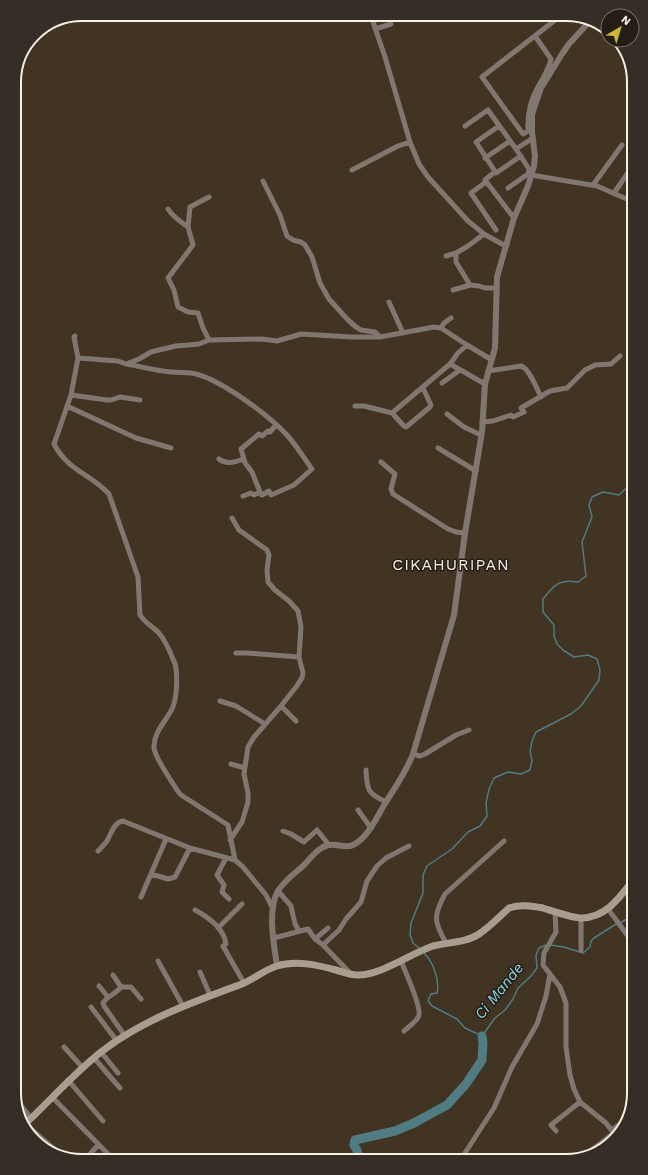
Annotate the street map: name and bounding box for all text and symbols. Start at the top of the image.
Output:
north arrow [600,8,640,48]
text: N [619,13,633,28]
district label: CIKAHURIPAN [392,555,510,574]
water label: Ci Mande [471,959,527,1023]

